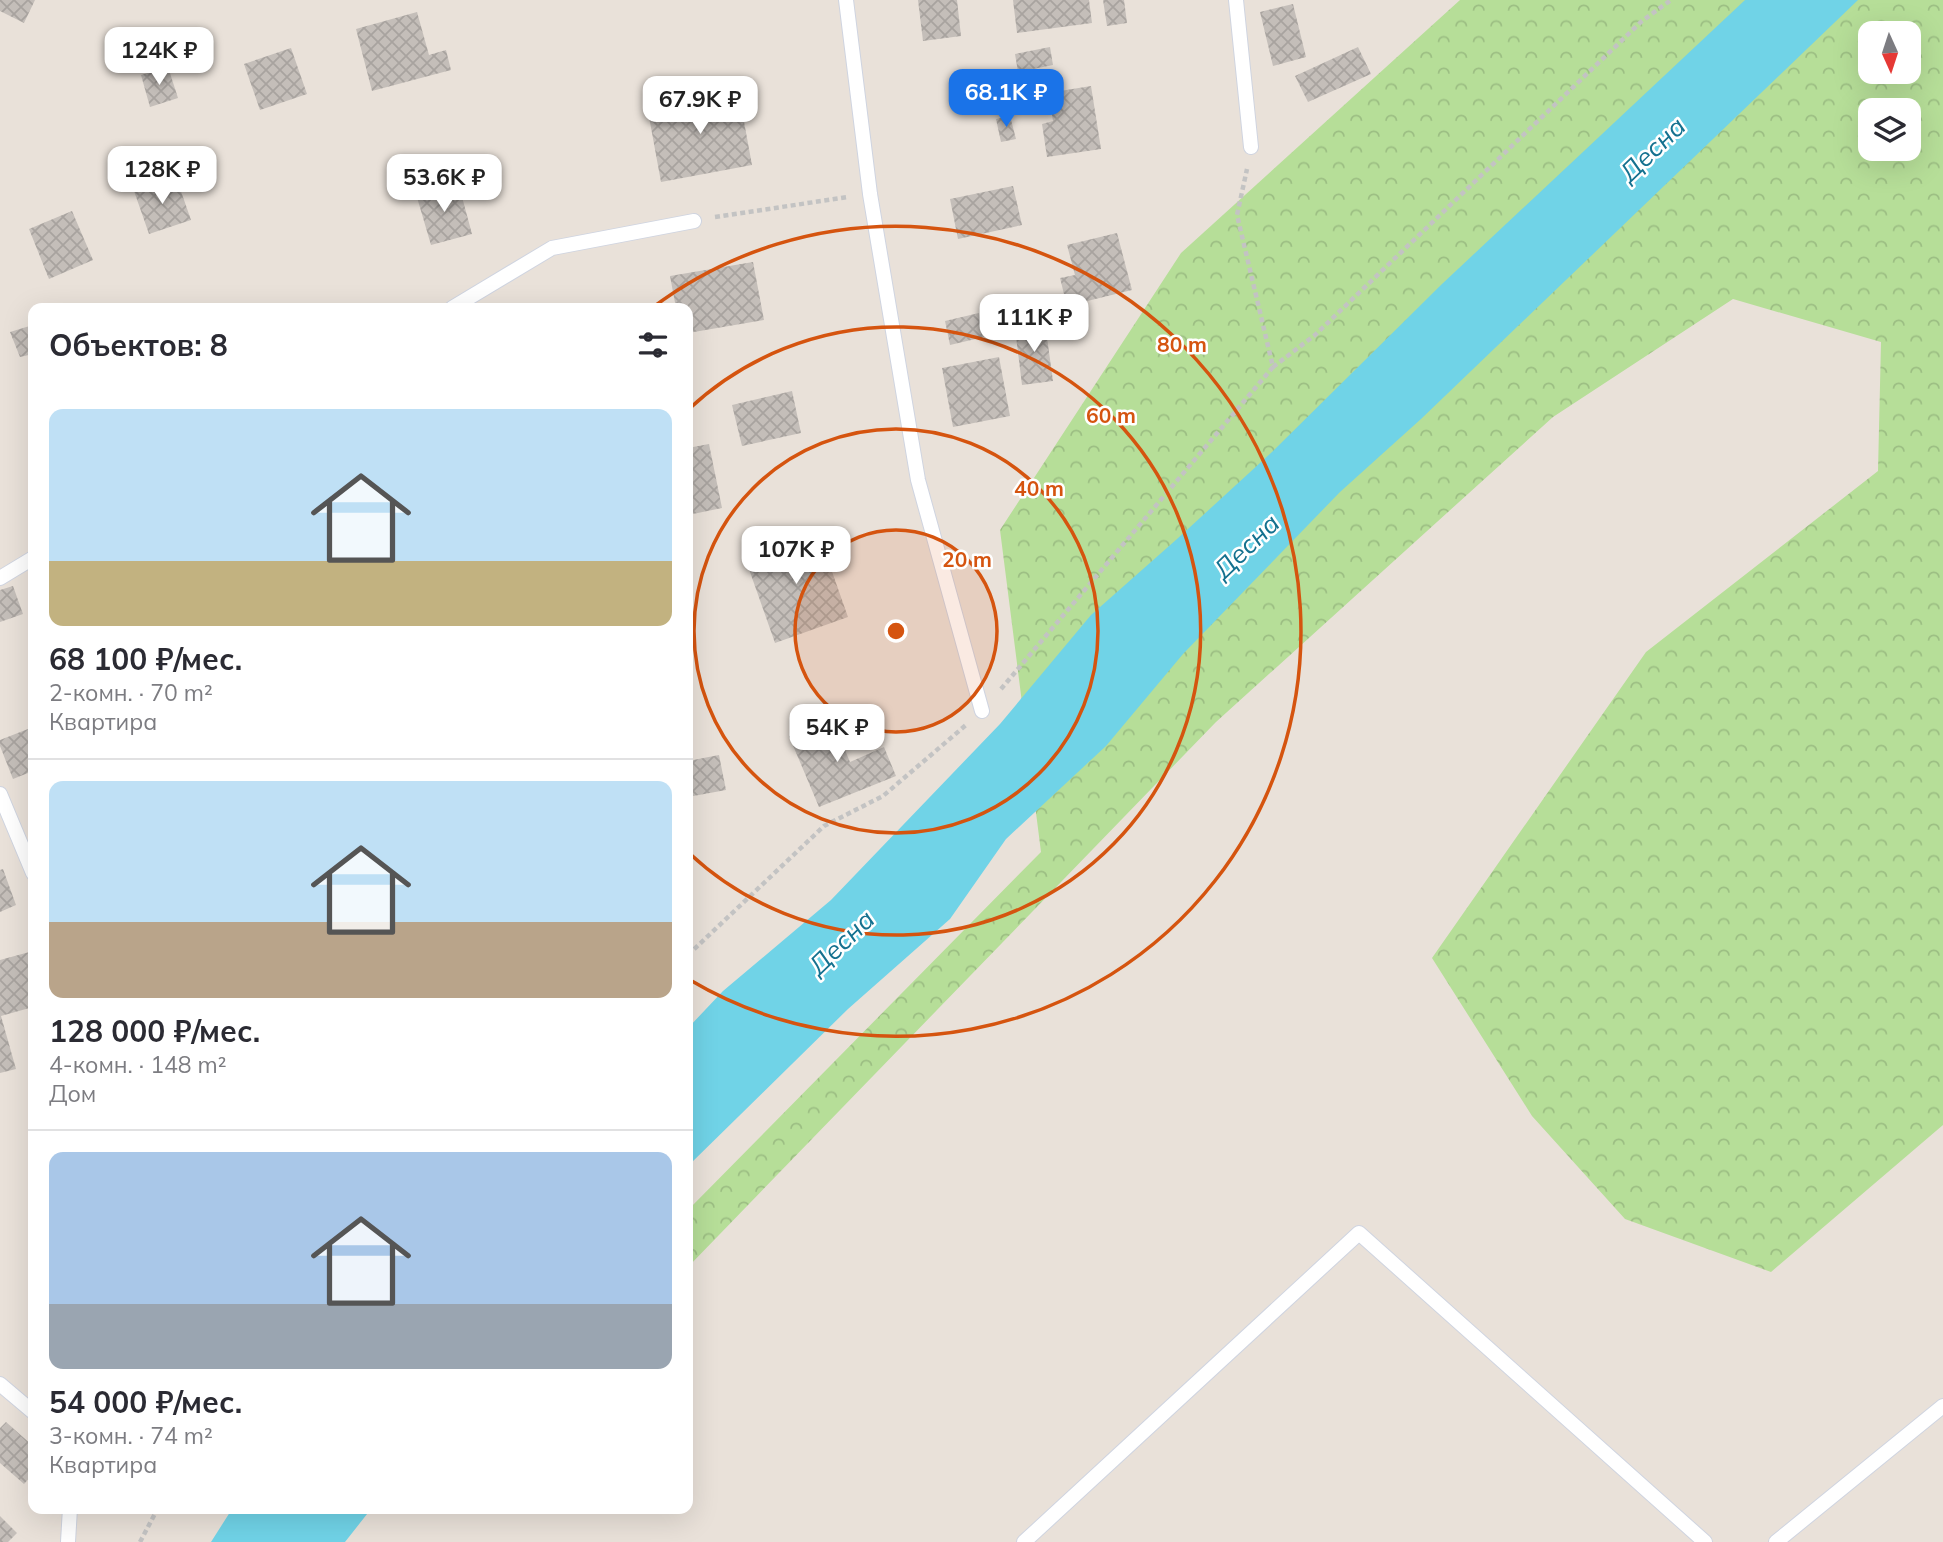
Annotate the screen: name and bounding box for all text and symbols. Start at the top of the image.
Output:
north arrow [1858,21,1922,84]
map controls [1858,21,1921,161]
pin: 124K ₽ [102,28,216,87]
text: 124K ₽ [121,35,197,64]
pin: 68.1K ₽ [941,69,1071,129]
pin: 67.9K ₽ [635,76,765,136]
text: 68.1K ₽ [965,77,1047,106]
text: 67.9K ₽ [659,84,741,113]
button: layers [1858,98,1921,161]
water label: Десна [1610,109,1692,190]
pin: 128K ₽ [105,146,219,206]
text: 128K ₽ [124,154,200,183]
pin: 53.6K ₽ [379,154,509,214]
text: 53.6K ₽ [403,162,485,191]
pin: 111K ₽ [977,294,1091,354]
text: 111K ₽ [996,302,1072,331]
text: Объектов: 8 [49,326,228,364]
icon: filters [634,326,672,364]
text: 80 m [1157,331,1207,357]
text: 60 m [1086,402,1136,428]
icon: home [298,455,424,581]
text: 40 m [1014,475,1064,501]
water label: Десна [1204,506,1286,587]
pin: 107K ₽ [739,526,853,586]
text: 107K ₽ [758,534,834,563]
text: 20 m [942,546,992,572]
centre of rings [884,619,908,643]
text: 68 100 ₽/мес. [49,640,242,678]
text: 2-комн. · 70 m² [49,678,213,707]
pin: 54K ₽ [788,704,886,764]
text: Квартира [49,707,157,736]
text: 54K ₽ [805,712,869,741]
icon: home [298,827,424,953]
water label: Десна [799,902,881,983]
text: 128 000 ₽/мес. [49,1012,260,1050]
text: 4-комн. · 148 m² [49,1050,227,1079]
text: Дом [49,1079,96,1108]
icon: home [298,1198,424,1324]
text: 54 000 ₽/мес. [49,1383,242,1421]
text: 3-комн. · 74 m² [49,1421,213,1450]
text: Квартира [49,1450,157,1479]

